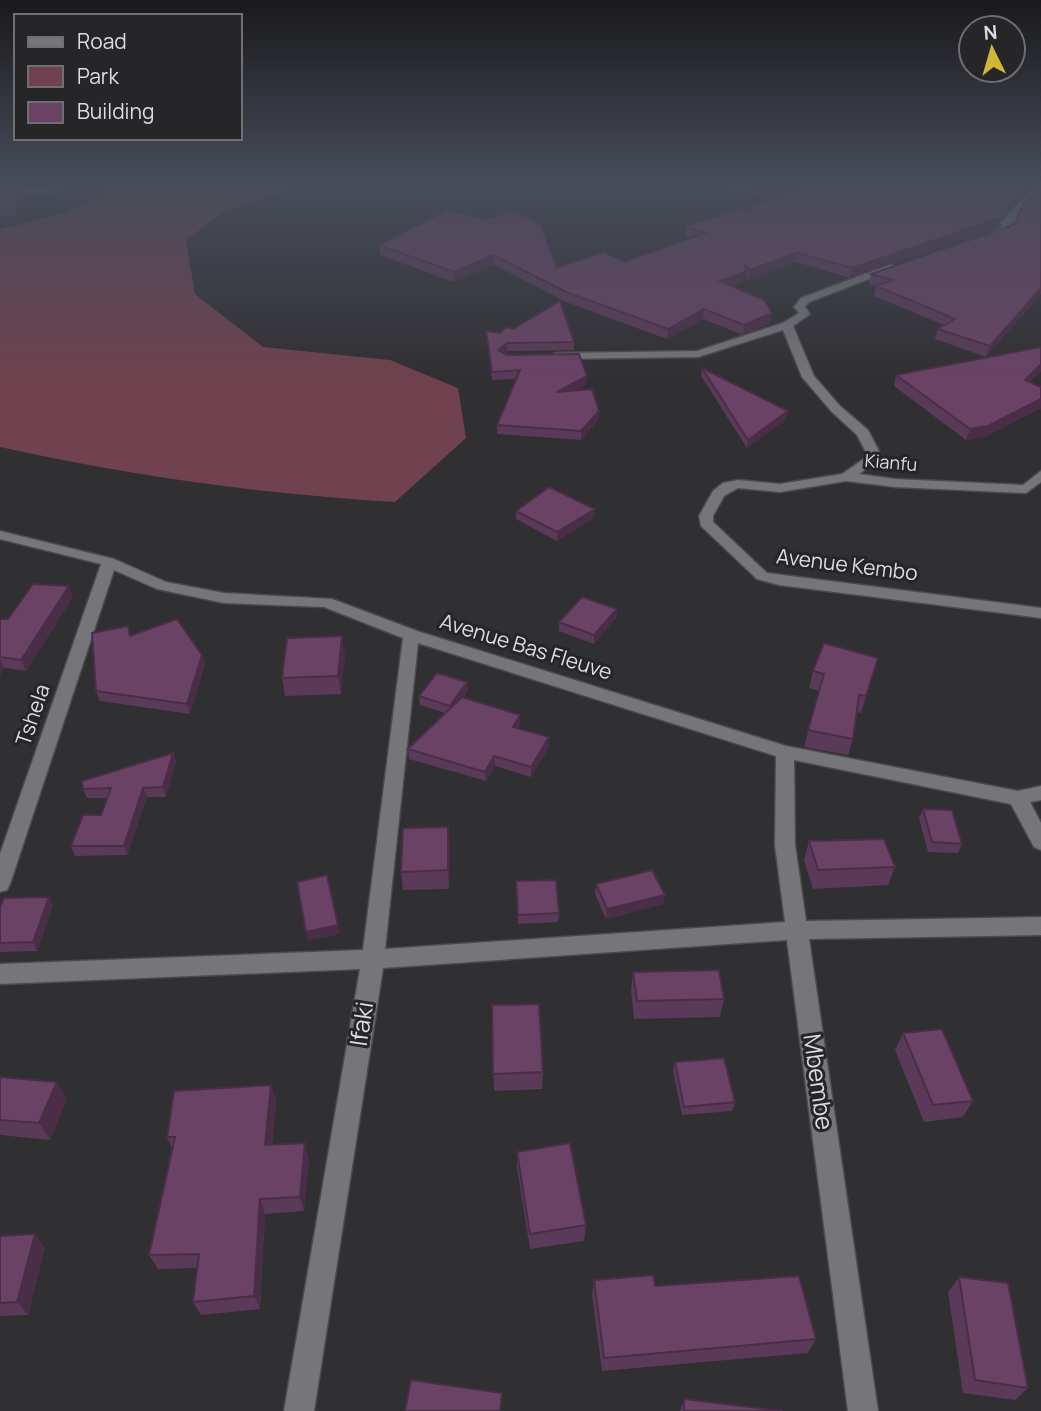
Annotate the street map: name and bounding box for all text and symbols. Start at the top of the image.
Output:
legend [14,14,242,140]
north arrow [957,14,1027,84]
text: N [983,19,998,46]
text: Road [77,27,127,55]
text: Park [77,62,119,90]
text: Building [77,97,154,125]
street label: Kianfu [864,448,918,476]
street label: Avenue Kembo [775,541,919,587]
street label: Avenue Bas Fleuve [437,607,616,686]
street label: Tshela [8,680,56,749]
street label: Ifaki [341,999,380,1048]
street label: Mbembe [796,1032,843,1132]

